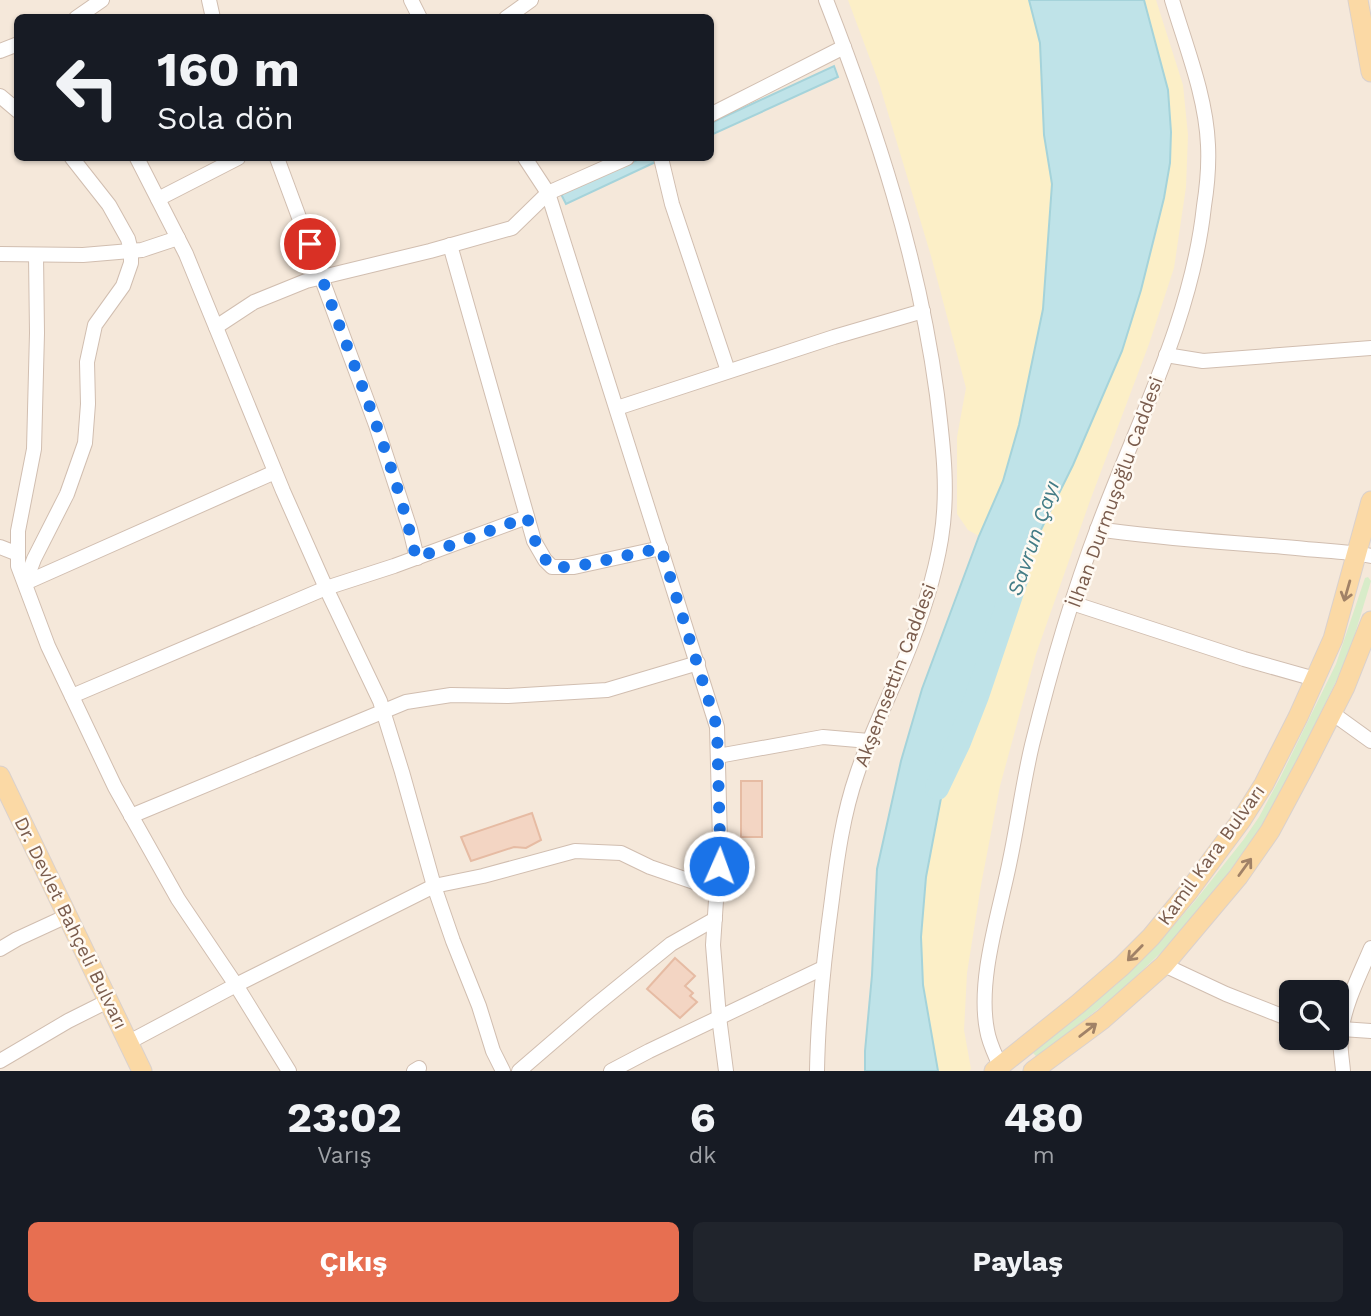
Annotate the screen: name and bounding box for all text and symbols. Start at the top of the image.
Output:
text: 160 m [157,40,300,98]
icon: left [42,42,133,133]
text: Sola dön [157,99,294,137]
pin [280,214,340,274]
icon: arrive [291,225,329,263]
street label: İlhan Durmuşoğlu Caddesi [1062,373,1168,611]
water label: Savrun Çayı [1002,477,1064,599]
one-way arrow [1339,579,1352,601]
street label: Akşemsettin Caddesi [849,580,941,770]
street label: Kamil Kara Bulvarı [1152,780,1270,930]
street label: Dr. Devlet Bahçeli Bulvarı [10,813,132,1033]
position arrow [682,829,756,903]
one-way arrow [1238,858,1252,877]
one-way arrow [1127,944,1144,961]
map controls [1279,980,1349,1050]
button: search [1279,980,1349,1050]
one-way arrow [1078,1023,1097,1038]
text: 23:02 [287,1093,402,1142]
text: 6 [690,1093,716,1142]
text: 480 [1003,1093,1084,1142]
text: Varış [317,1142,372,1169]
text: dk [689,1142,716,1169]
text: m [1033,1142,1055,1169]
button: Çıkış [28,1222,679,1302]
button: Paylaş [693,1222,1343,1302]

